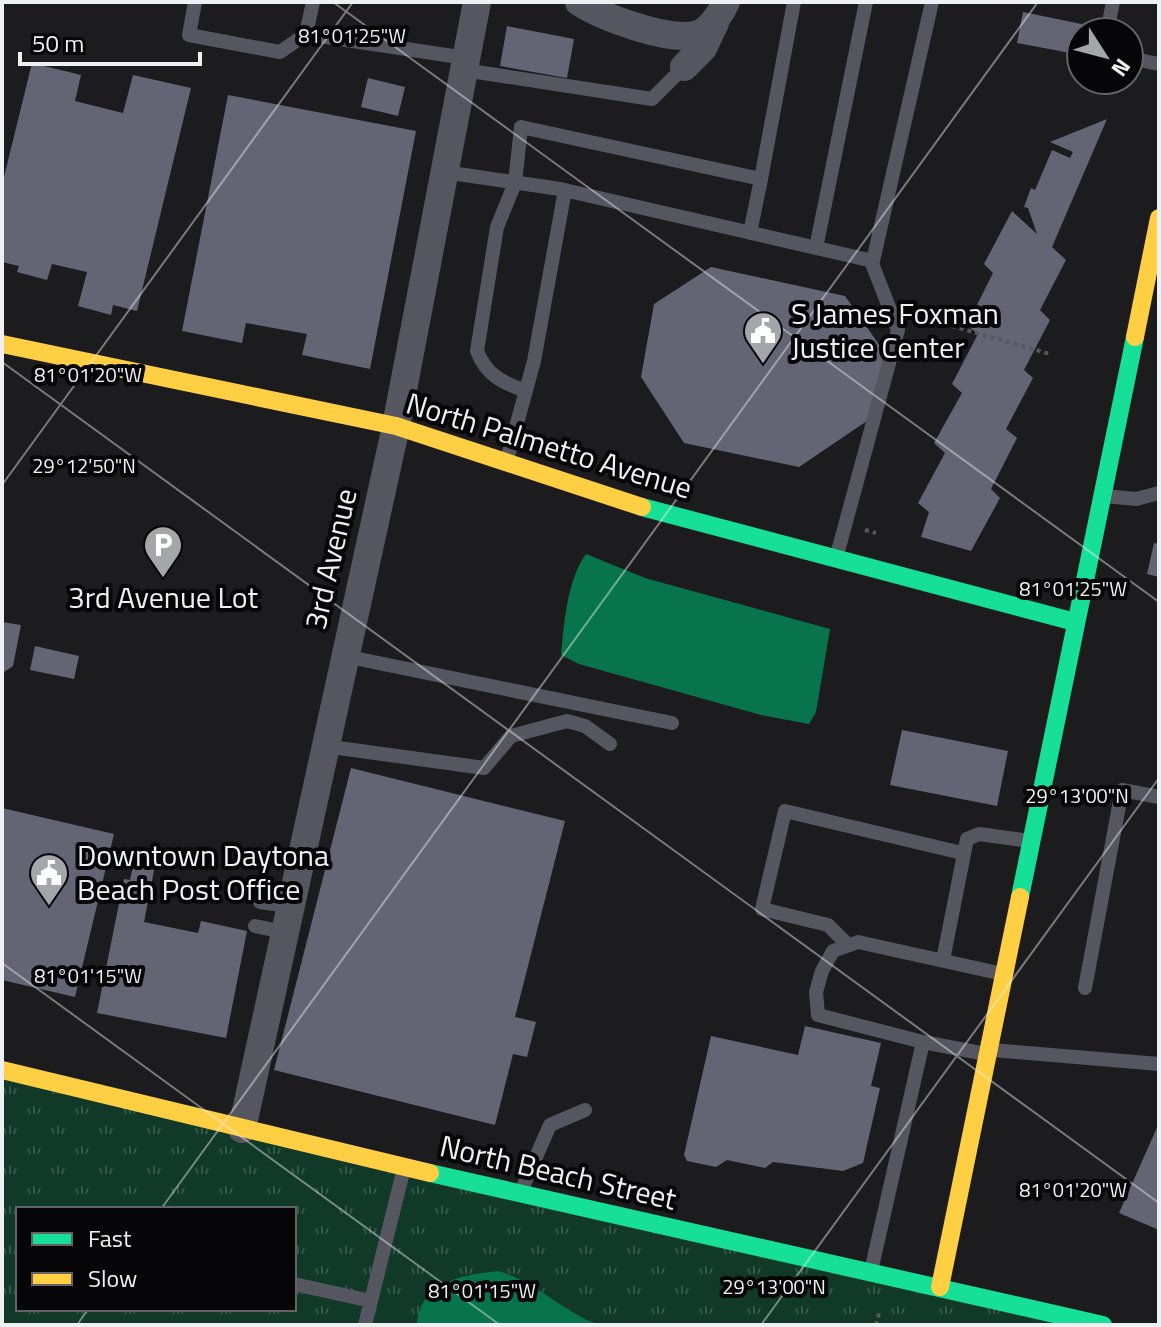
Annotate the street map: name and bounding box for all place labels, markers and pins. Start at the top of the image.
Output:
place label: S James Foxman Justice Center [791,290,999,370]
public building icon: S James Foxman Justice Center [742,310,784,365]
parking icon: 3rd Avenue Lot [142,524,184,579]
place label: 3rd Avenue Lot [68,574,259,620]
place label: Downtown Daytona Beach Post Office [77,832,329,912]
public building icon: Downtown Daytona Beach Post Office [28,852,70,907]

